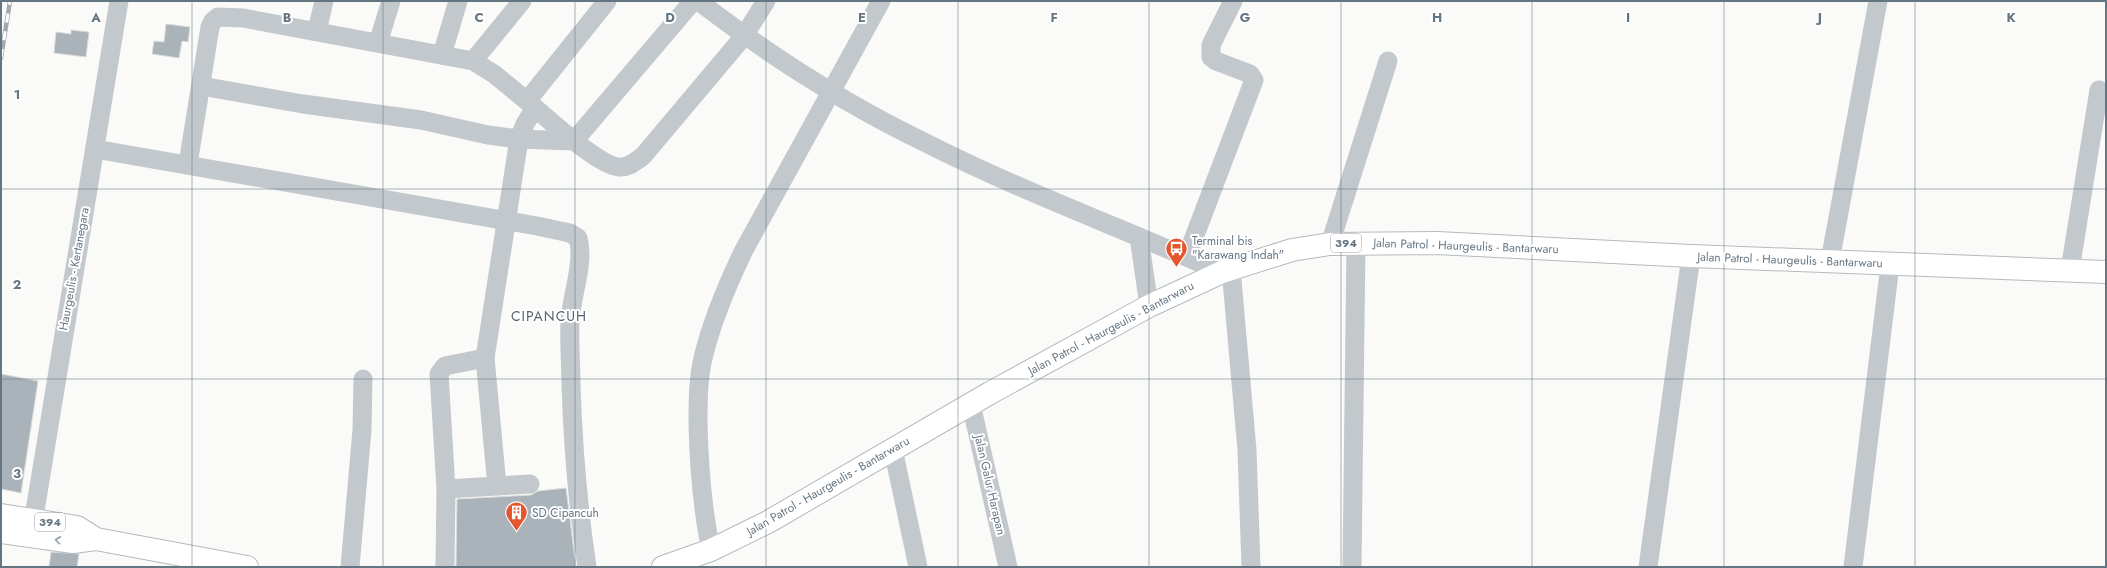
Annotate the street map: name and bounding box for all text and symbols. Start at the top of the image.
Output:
text: A [90,8,101,27]
text: B [283,8,292,27]
text: C [474,8,484,27]
text: D [665,8,675,27]
text: E [858,8,866,27]
text: F [1050,8,1058,27]
text: G [1240,8,1251,27]
text: H [1432,8,1442,27]
text: I [1626,8,1630,27]
text: J [1815,8,1822,27]
text: K [2006,8,2016,27]
text: 1 [14,85,20,104]
street label: Haurgeulis - Kertanegara [54,206,94,332]
place label: Terminal bis "Karawang Indah" [1192,232,1284,264]
road number: 394 [1331,234,1361,252]
street label: Jalan Patrol - Haurgeulis - Bantarwaru [1371,234,1559,258]
bus stop icon: Terminal bis "Karawang Indah" [1164,235,1190,268]
street label: Jalan Patrol - Haurgeulis - Bantarwaru [1695,248,1883,272]
text: 2 [13,275,21,294]
street label: Jalan Patrol - Haurgeulis - Bantarwaru [1023,277,1197,380]
district label: CIPANCUH [511,306,587,326]
street label: Jalan Galur Harapan [969,431,1010,537]
street label: Jalan Patrol - Haurgeulis - Bantarwaru [741,432,913,541]
text: 3 [13,464,21,483]
building icon: SD Cipancuh [503,500,529,533]
place label: SD Cipancuh [532,504,599,522]
road number: 394 [35,513,65,531]
one-way arrow [55,536,61,545]

